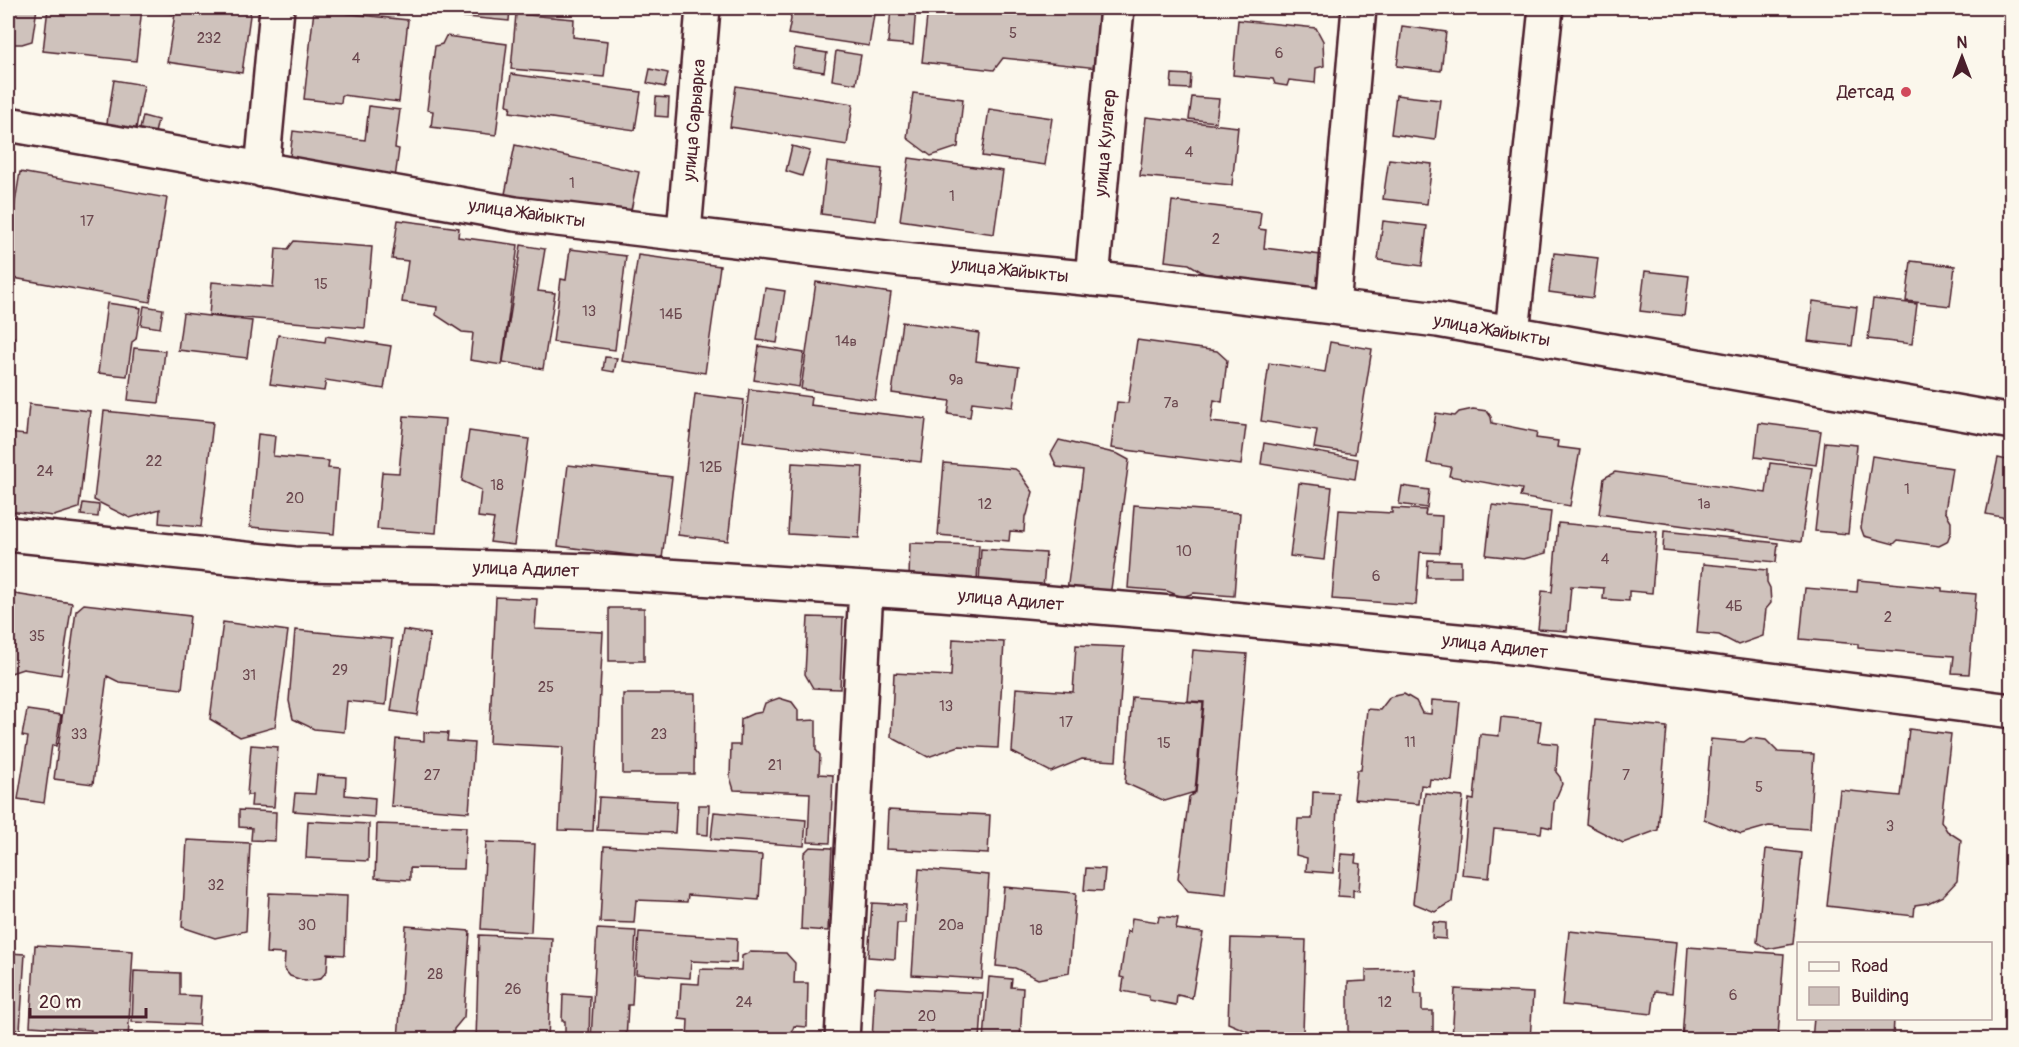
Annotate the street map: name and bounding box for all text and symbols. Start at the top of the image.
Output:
house number: 5 [1009,24,1017,43]
north arrow [1932,27,1992,87]
house number: 232 [197,29,221,48]
text: N [1957,33,1968,53]
house number: 6 [1275,44,1283,63]
house number: 4 [352,49,361,68]
street label: улица Сарыарка [678,58,711,183]
place label: Детсад [1836,81,1894,104]
marker: Детсад [1899,85,1913,99]
street label: улица Кулагер [1089,88,1122,199]
house number: 4 [1185,143,1194,162]
house number: 1 [569,174,575,193]
house number: 1 [949,187,955,206]
street label: улица Жайыкты [466,194,587,233]
house number: 17 [80,212,94,231]
house number: 2 [1212,230,1220,249]
street label: улица Жайыкты [949,253,1070,288]
house number: 15 [314,275,328,294]
house number: 13 [582,302,596,321]
house number: 14Б [659,305,683,324]
street label: улица Жайыкты [1431,309,1552,352]
house number: 14в [835,332,857,351]
house number: 9а [949,371,963,390]
house number: 7а [1164,394,1178,413]
house number: 22 [146,452,162,471]
house number: 12Б [699,458,723,477]
house number: 24 [36,462,54,481]
house number: 18 [490,476,504,495]
house number: 1 [1904,480,1910,499]
house number: 20 [286,489,304,508]
house number: 12 [978,495,992,514]
house number: 1а [1698,495,1710,514]
house number: 10 [1176,542,1192,561]
house number: 4 [1601,550,1610,569]
street label: улица Адилет [471,556,580,583]
house number: 6 [1372,567,1380,586]
street label: улица Адилет [956,584,1065,617]
house number: 4Б [1725,597,1743,616]
house number: 2 [1884,608,1892,627]
house number: 35 [29,627,45,646]
street label: улица Адилет [1440,628,1549,664]
house number: 29 [332,661,348,680]
house number: 31 [242,666,256,685]
house number: 25 [538,678,554,697]
house number: 13 [939,697,953,716]
house number: 17 [1059,713,1073,732]
house number: 33 [71,725,87,744]
house number: 23 [651,725,667,744]
house number: 11 [1404,733,1416,752]
house number: 15 [1157,734,1171,753]
house number: 21 [768,756,782,775]
house number: 27 [424,766,440,785]
house number: 7 [1622,766,1630,785]
house number: 5 [1755,778,1763,797]
house number: 3 [1886,817,1894,836]
house number: 32 [208,876,224,895]
house number: 30 [298,916,316,935]
house number: 20а [938,916,964,935]
house number: 18 [1029,921,1043,940]
legend [1797,942,1992,1020]
text: Road [1851,955,1888,978]
house number: 28 [427,965,443,984]
house number: 26 [504,980,522,999]
scale bar [30,981,146,1019]
text: Building [1851,985,1909,1008]
house number: 6 [1729,986,1737,1005]
text: 20 m [39,991,81,1014]
house number: 24 [735,993,753,1012]
house number: 12 [1378,993,1392,1012]
house number: 20 [918,1007,936,1026]

